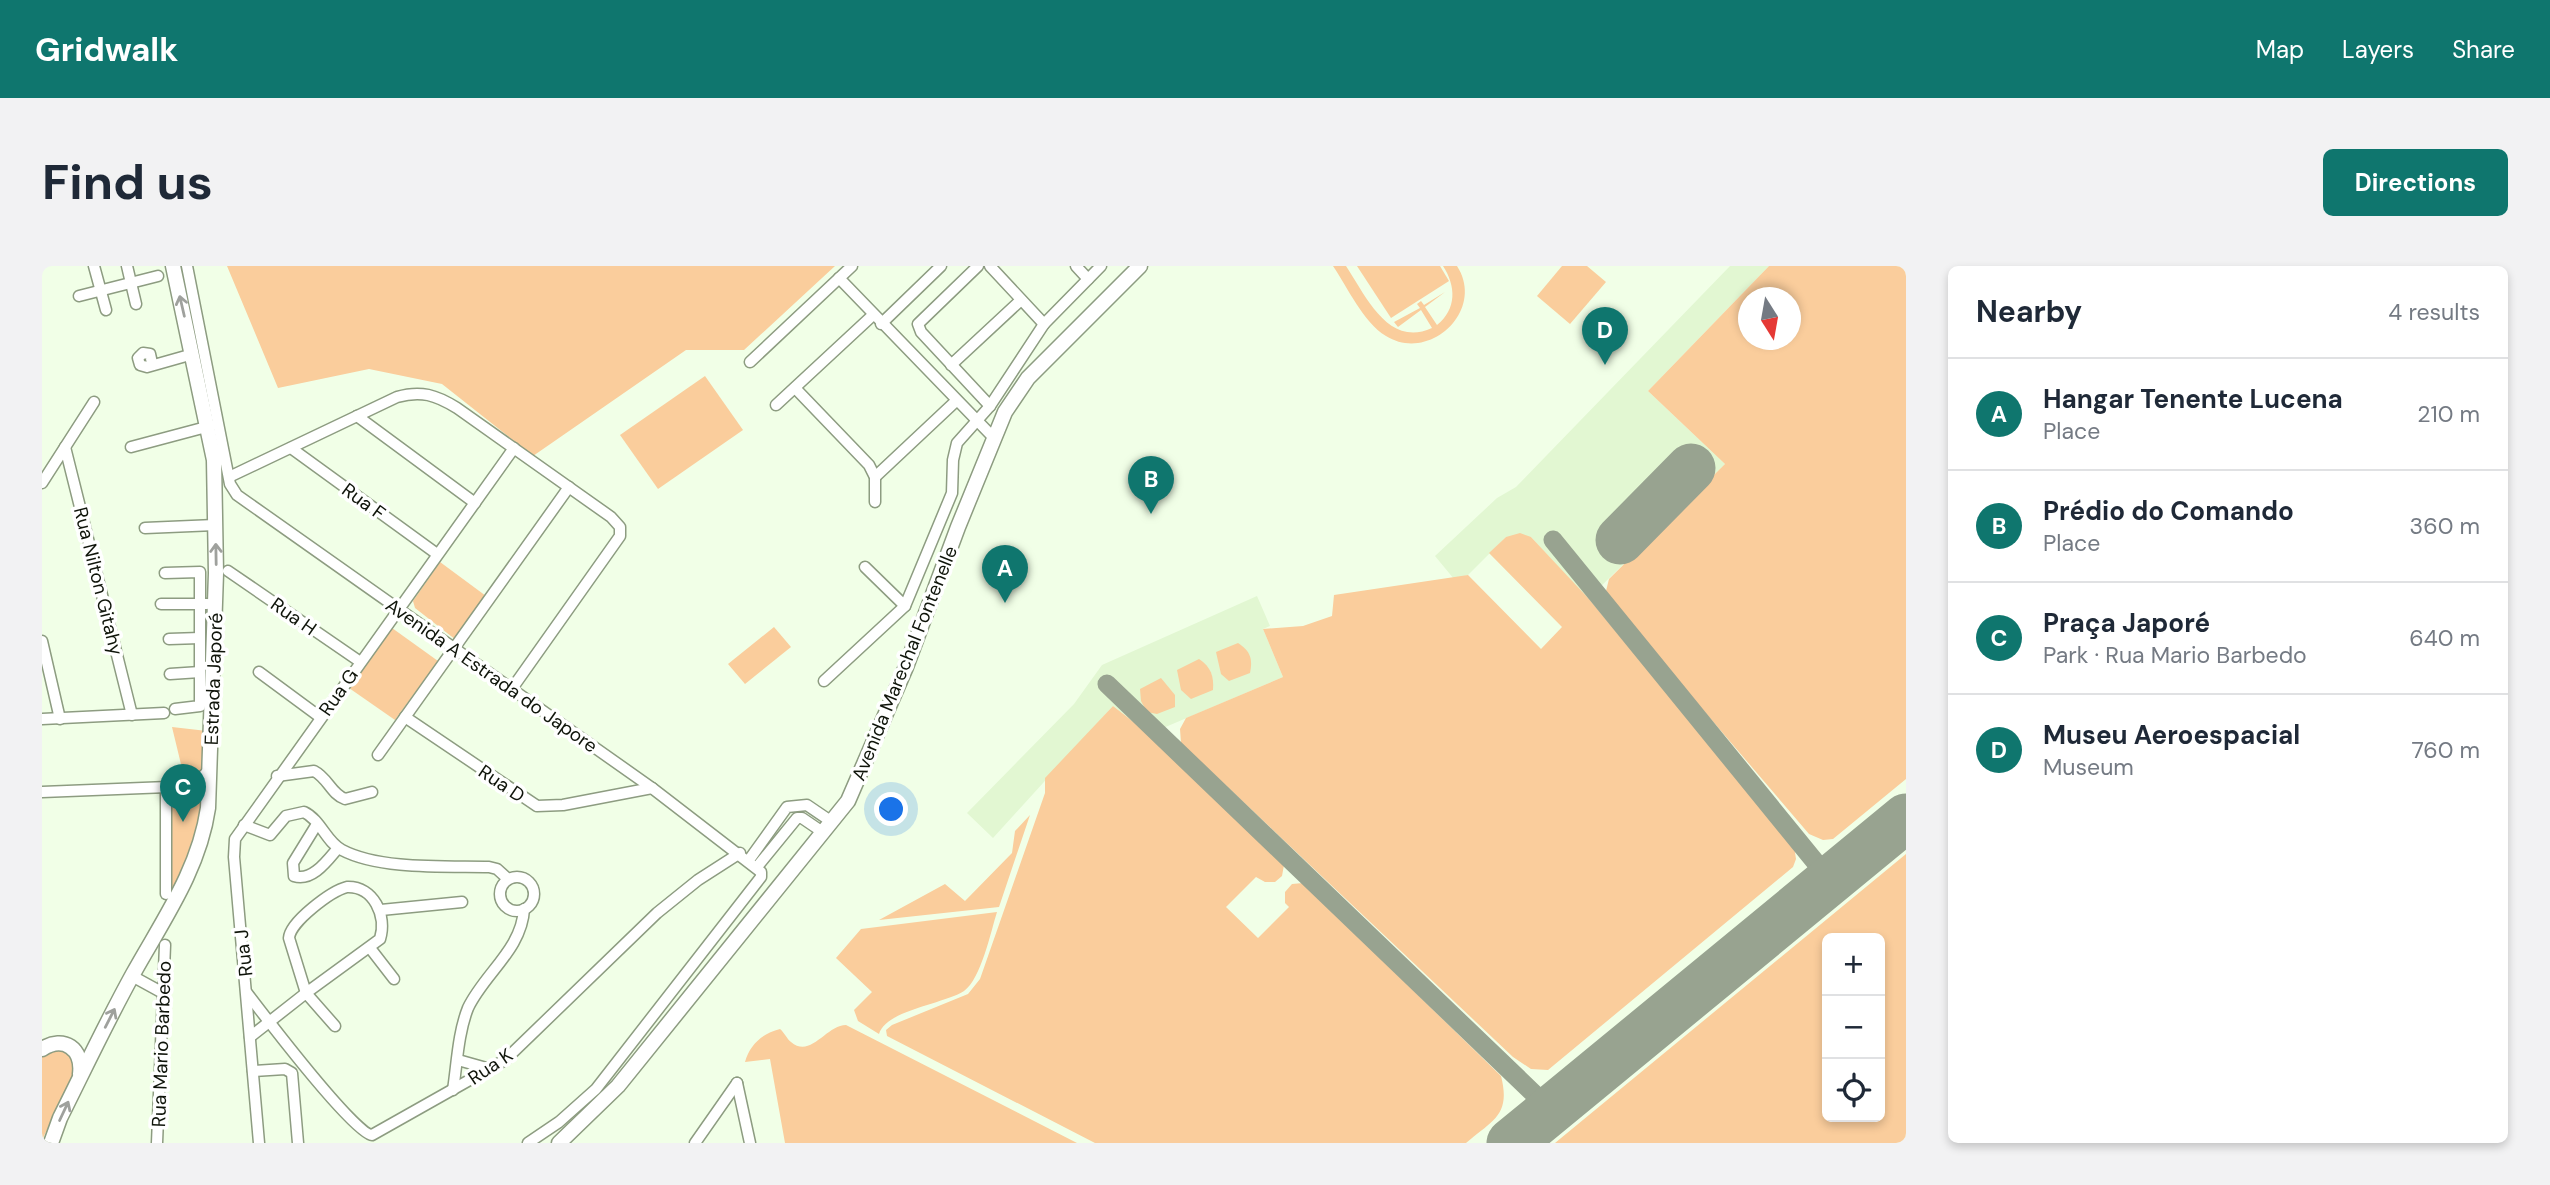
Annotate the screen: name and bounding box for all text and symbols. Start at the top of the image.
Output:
text: Gridwalk [35,28,178,71]
text: Map [2256,34,2304,65]
text: Layers [2342,34,2414,65]
text: Share [2452,34,2515,65]
button: Directions [2323,149,2508,216]
text: Find us [42,150,213,214]
north arrow [1738,287,1801,350]
text: Nearby [1976,292,2082,331]
one-way arrow [174,295,188,318]
text: 4 results [2388,297,2480,327]
pin: D [1582,307,1628,365]
text: Hangar Tenente Lucena [2043,382,2343,416]
text: A [1991,399,2007,429]
text: 210 m [2417,399,2480,429]
text: Place [2043,416,2100,446]
pin: B [1128,456,1174,514]
street label: Rua F [337,477,390,526]
text: Prédio do Comando [2043,494,2294,528]
street label: Rua Nilton Gitahy [68,504,129,658]
text: B [1992,511,2006,541]
text: 360 m [2410,511,2480,541]
text: Place [2043,528,2100,558]
street label: Avenida Marechal Fontenelle [846,542,963,784]
one-way arrow [209,543,223,566]
pin: A [982,545,1028,603]
street label: Rua H [266,592,322,641]
street label: Avenida A Estrada do Japore [381,593,603,758]
text: Praça Japoré [2043,606,2210,640]
street label: Estrada Japoré [199,612,228,746]
text: C [1991,623,2007,653]
text: 640 m [2409,623,2480,653]
text: Park · Rua Mario Barbedo [2043,640,2307,670]
street label: Rua G [313,664,364,721]
text: Museu Aeroespacial [2043,718,2300,752]
text: D [1991,735,2007,765]
text: 760 m [2412,735,2480,765]
text: Museum [2043,752,2134,782]
street label: Rua D [474,759,530,808]
pin: C [160,764,206,822]
your location [874,792,908,826]
street label: Rua J [229,928,258,978]
map controls [1822,933,1885,1122]
button: + [1822,933,1885,996]
street label: Rua Mario Barbedo [146,960,177,1128]
button: − [1822,996,1885,1059]
one-way arrow [104,1008,118,1029]
street label: Rua K [463,1042,517,1090]
button: locate [1822,1059,1885,1122]
one-way arrow [58,1101,72,1122]

